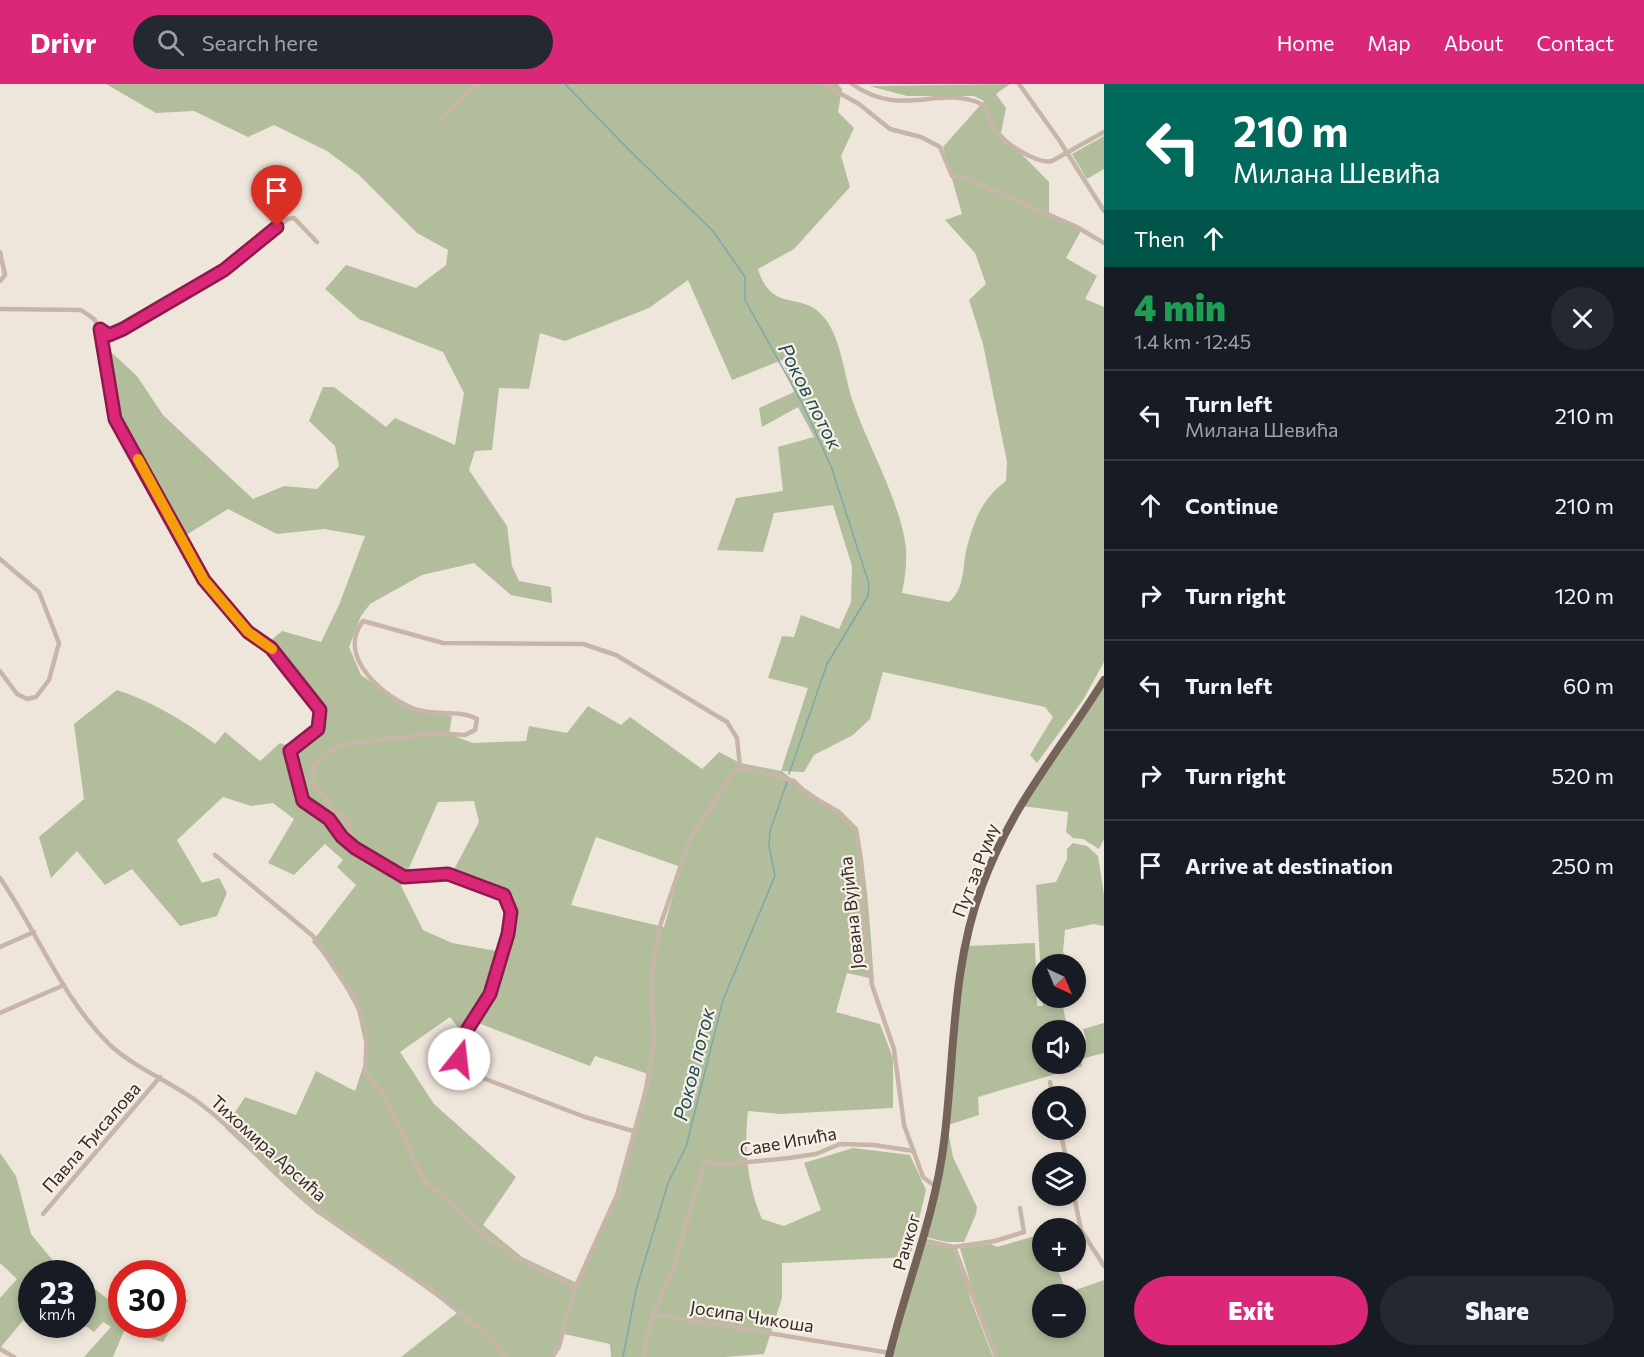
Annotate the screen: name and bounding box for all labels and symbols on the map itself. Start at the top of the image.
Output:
pin [251,165,302,227]
water label: Роков поток [774,339,849,454]
street label: Пут за Руму [947,820,1003,920]
street label: Јована Вујића [834,856,868,970]
north arrow [1032,954,1086,1008]
water label: Роков поток [667,1004,719,1123]
position arrow [427,1027,491,1091]
street label: Павла Ђисалова [37,1077,145,1197]
street label: Тихомира Арсића [206,1090,332,1206]
street label: Саве Ипића [738,1122,838,1160]
street label: Рачког [887,1211,925,1273]
speed limit sign: 30 [108,1260,186,1338]
street label: Јосипа Чикоша [689,1295,815,1337]

